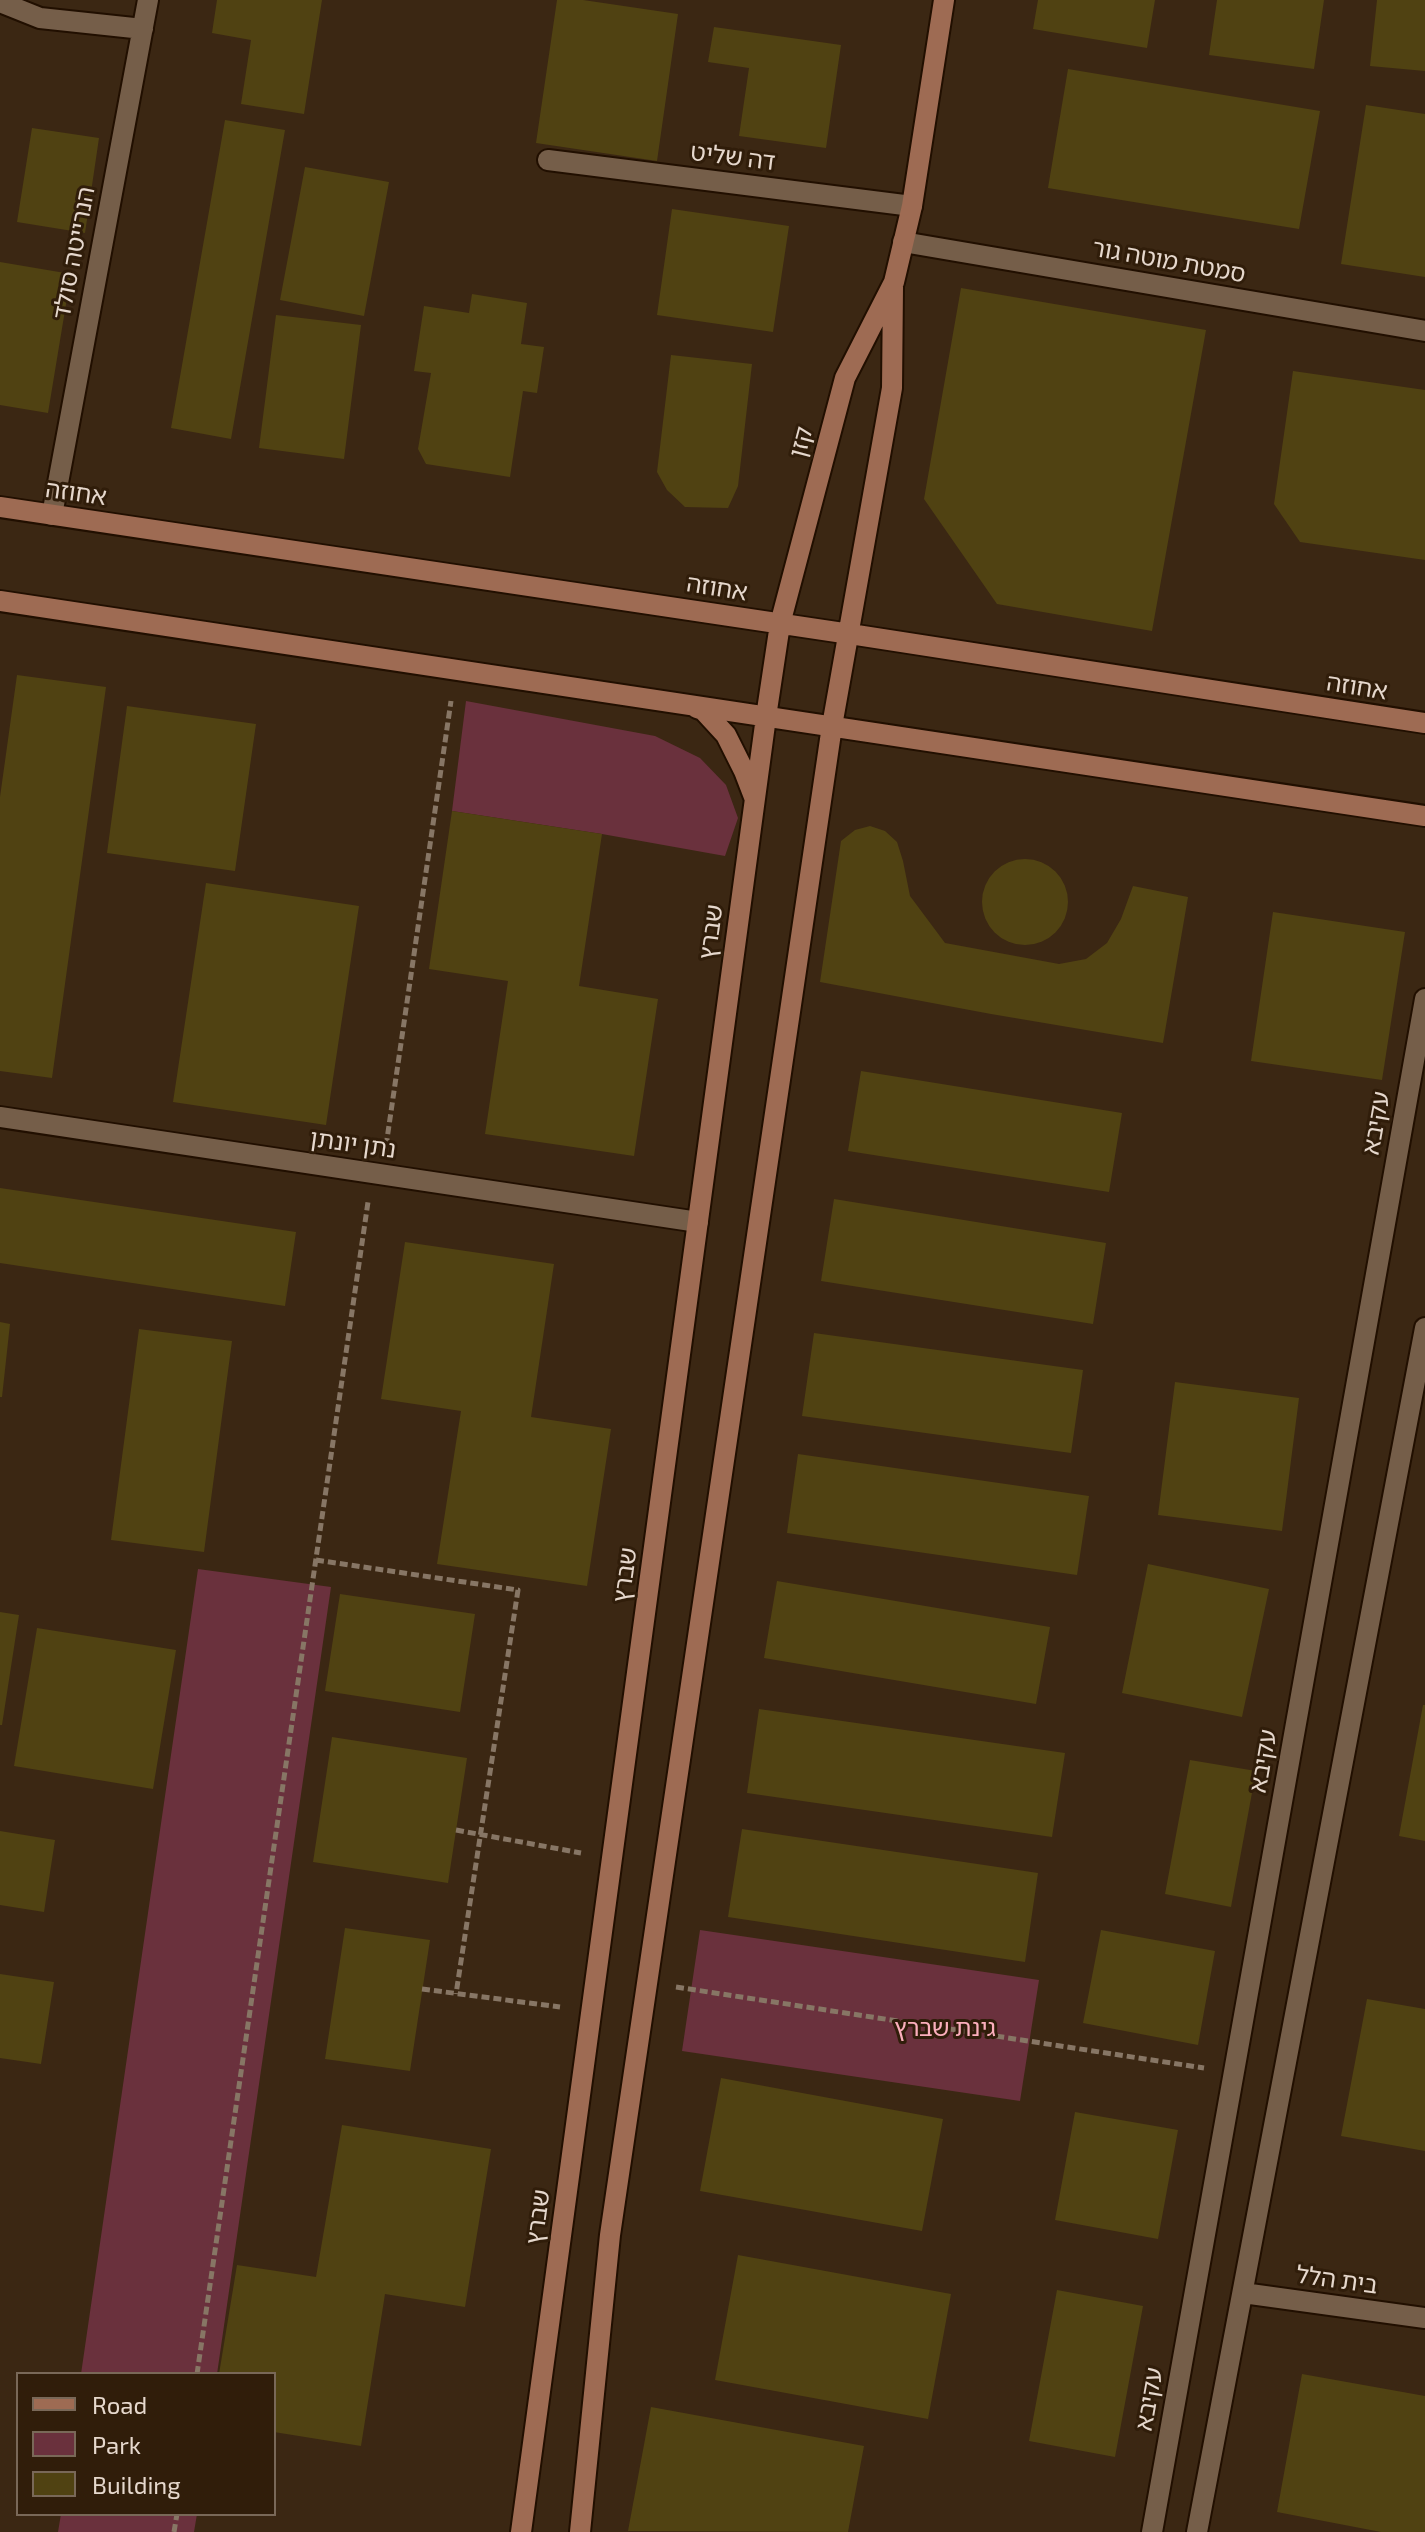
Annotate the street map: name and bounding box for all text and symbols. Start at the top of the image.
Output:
street label: דה שליט [689,138,777,176]
street label: הנרייטה סולד [47,184,101,322]
street label: סמטת מוטה גור [1090,233,1248,289]
street label: קזן [783,423,819,461]
street label: אחוזה [44,474,108,512]
street label: אחוזה [685,569,749,607]
street label: אחוזה [1325,668,1389,706]
street label: שברץ [693,903,729,961]
street label: עקיבא [1356,1089,1396,1157]
street label: נתן יונתן [308,1124,398,1164]
street label: שברץ [607,1546,643,1604]
street label: עקיבא [1243,1727,1283,1795]
park label: גינת שברץ [894,2014,996,2042]
street label: שברץ [520,2188,556,2246]
street label: בית הלל [1294,2260,1380,2300]
street label: עקיבא [1129,2365,1169,2433]
legend [16,2372,276,2516]
text: Road [92,2390,147,2419]
text: Park [92,2430,141,2459]
text: Building [92,2470,181,2499]

